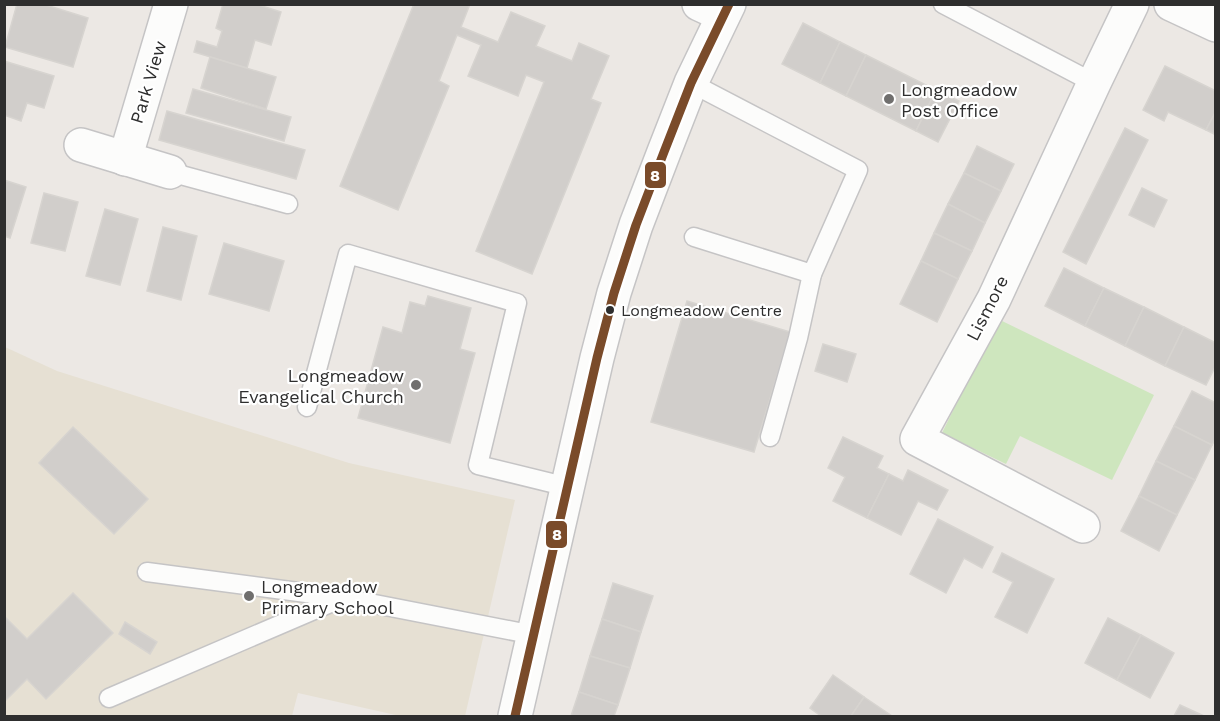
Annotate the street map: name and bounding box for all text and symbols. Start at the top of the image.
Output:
street label: Park View [125,38,171,126]
place label: Longmeadow Post Office [901,79,1018,121]
marker: Longmeadow Post Office [882,92,896,106]
line badge: 8 [644,161,667,189]
text: 8 [650,166,660,185]
street label: Lismore [962,272,1012,344]
place label: Longmeadow Centre [621,301,782,320]
marker: Longmeadow Centre [604,304,616,316]
place label: Longmeadow Evangelical Church [238,365,404,407]
marker: Longmeadow Evangelical Church [409,378,423,392]
line badge: 8 [545,520,568,549]
text: 8 [552,525,562,544]
place label: Longmeadow Primary School [261,576,394,618]
marker: Longmeadow Primary School [242,589,256,603]

